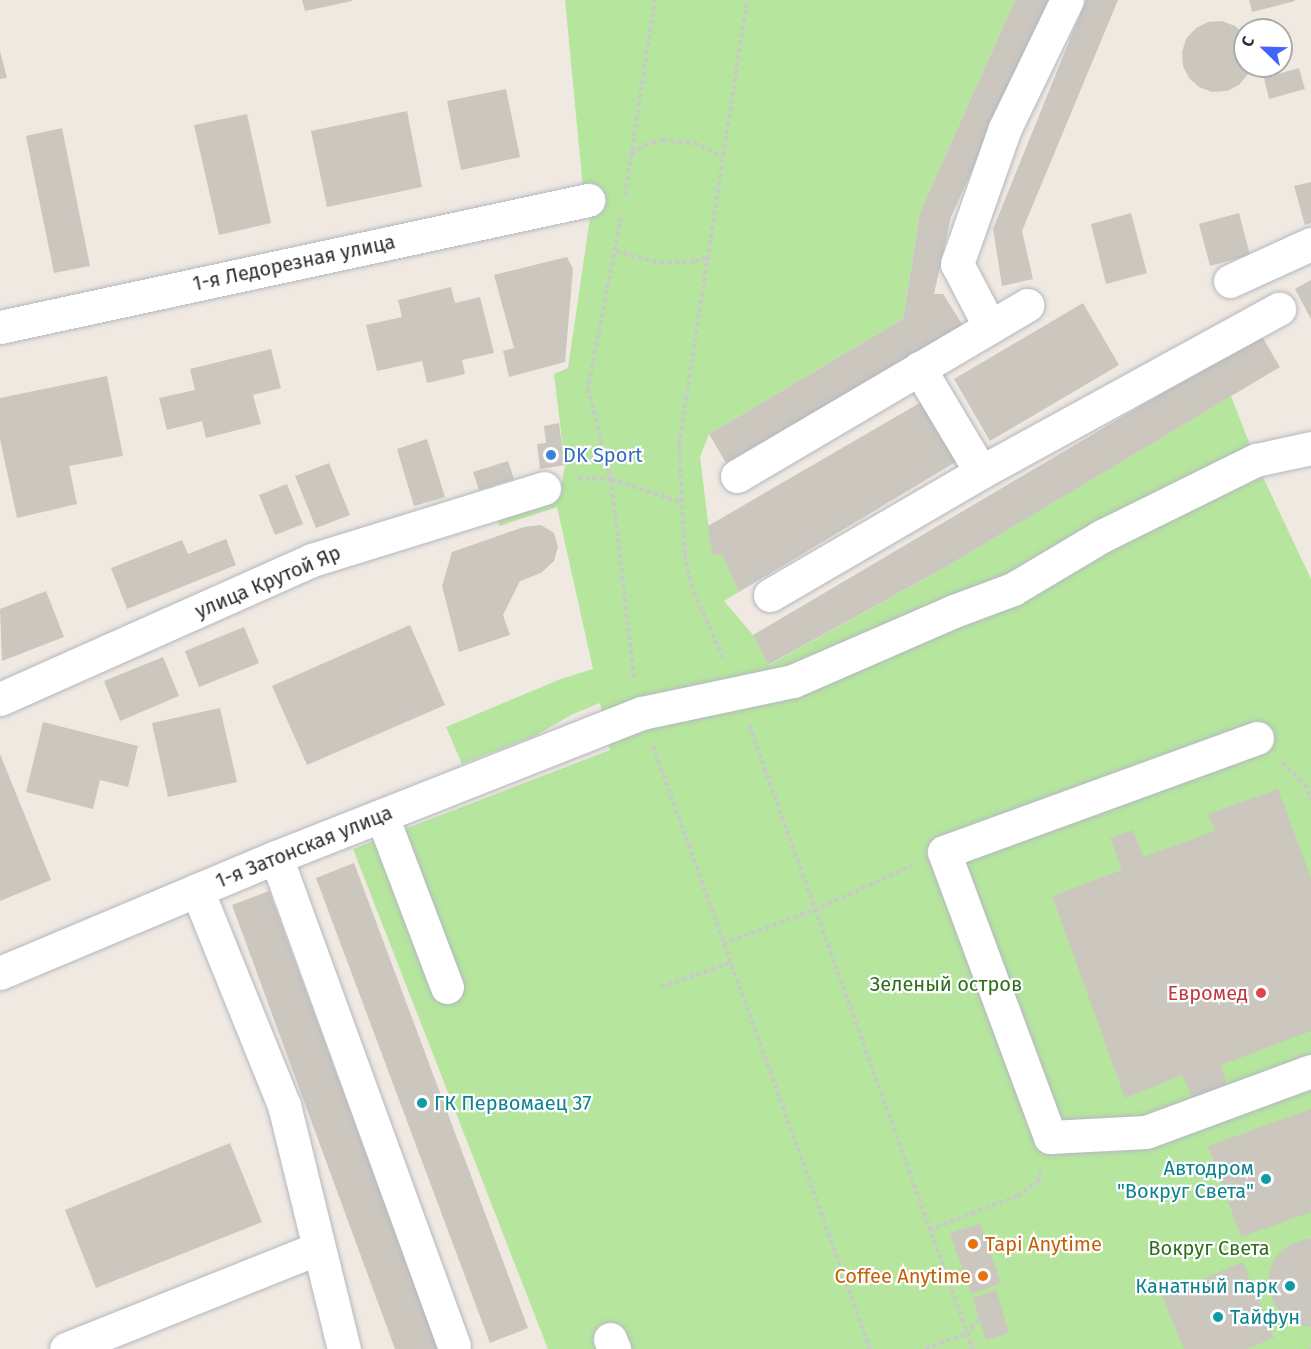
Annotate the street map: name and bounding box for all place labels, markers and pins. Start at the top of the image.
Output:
place label: DK Sport [563,443,642,467]
marker: DK Sport [544,448,558,462]
place label: Евромед [1167,981,1248,1005]
marker: Евромед [1252,984,1270,1002]
place label: ГК Первомаец 37 [434,1091,591,1115]
marker: ГК Первомаец 37 [415,1096,429,1110]
place label: Автодром "Вокруг Света" [1117,1156,1254,1203]
marker: Автодром "Вокруг Света" [1259,1172,1273,1186]
place label: Tapi Anytime [985,1232,1102,1256]
marker: Tapi Anytime [966,1237,980,1251]
place label: Coffee Anytime [834,1264,971,1288]
marker: Coffee Anytime [976,1269,990,1283]
place label: Канатный парк [1135,1274,1278,1298]
marker: Канатный парк [1283,1279,1297,1293]
place label: Тайфун [1230,1305,1300,1329]
marker: Тайфун [1211,1310,1225,1324]

